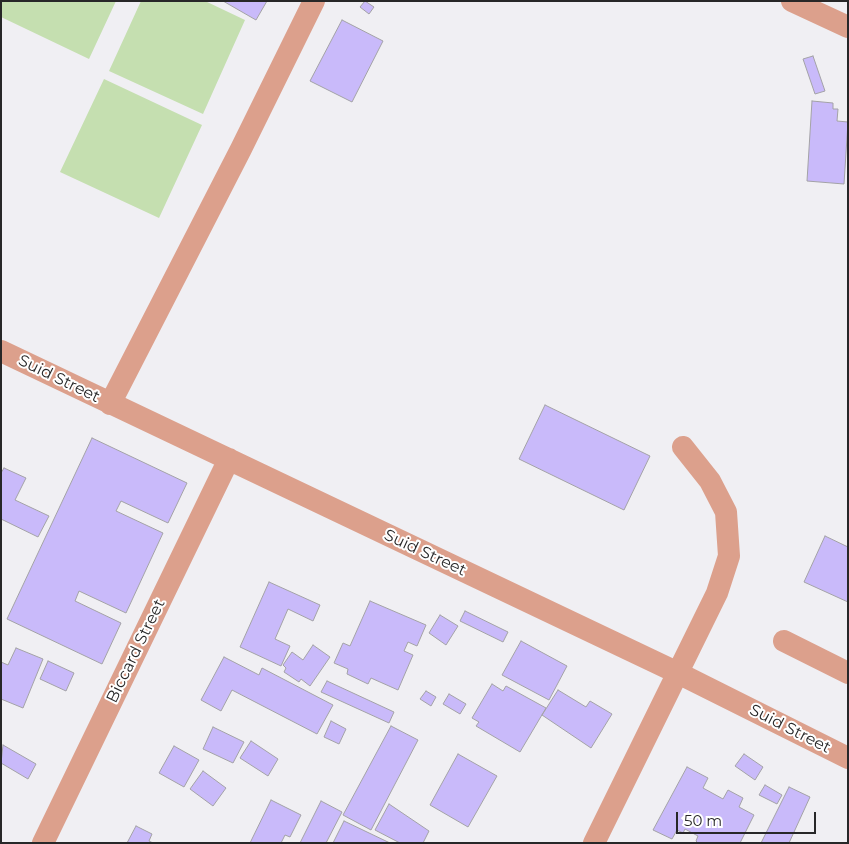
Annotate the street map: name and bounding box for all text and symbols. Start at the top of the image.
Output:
street label: Suid Street [15,351,103,407]
street label: Suid Street [381,526,469,580]
street label: Biccard Street [103,596,169,706]
street label: Suid Street [746,700,834,758]
scale bar [679,802,819,834]
text: 50 m [684,811,722,830]

